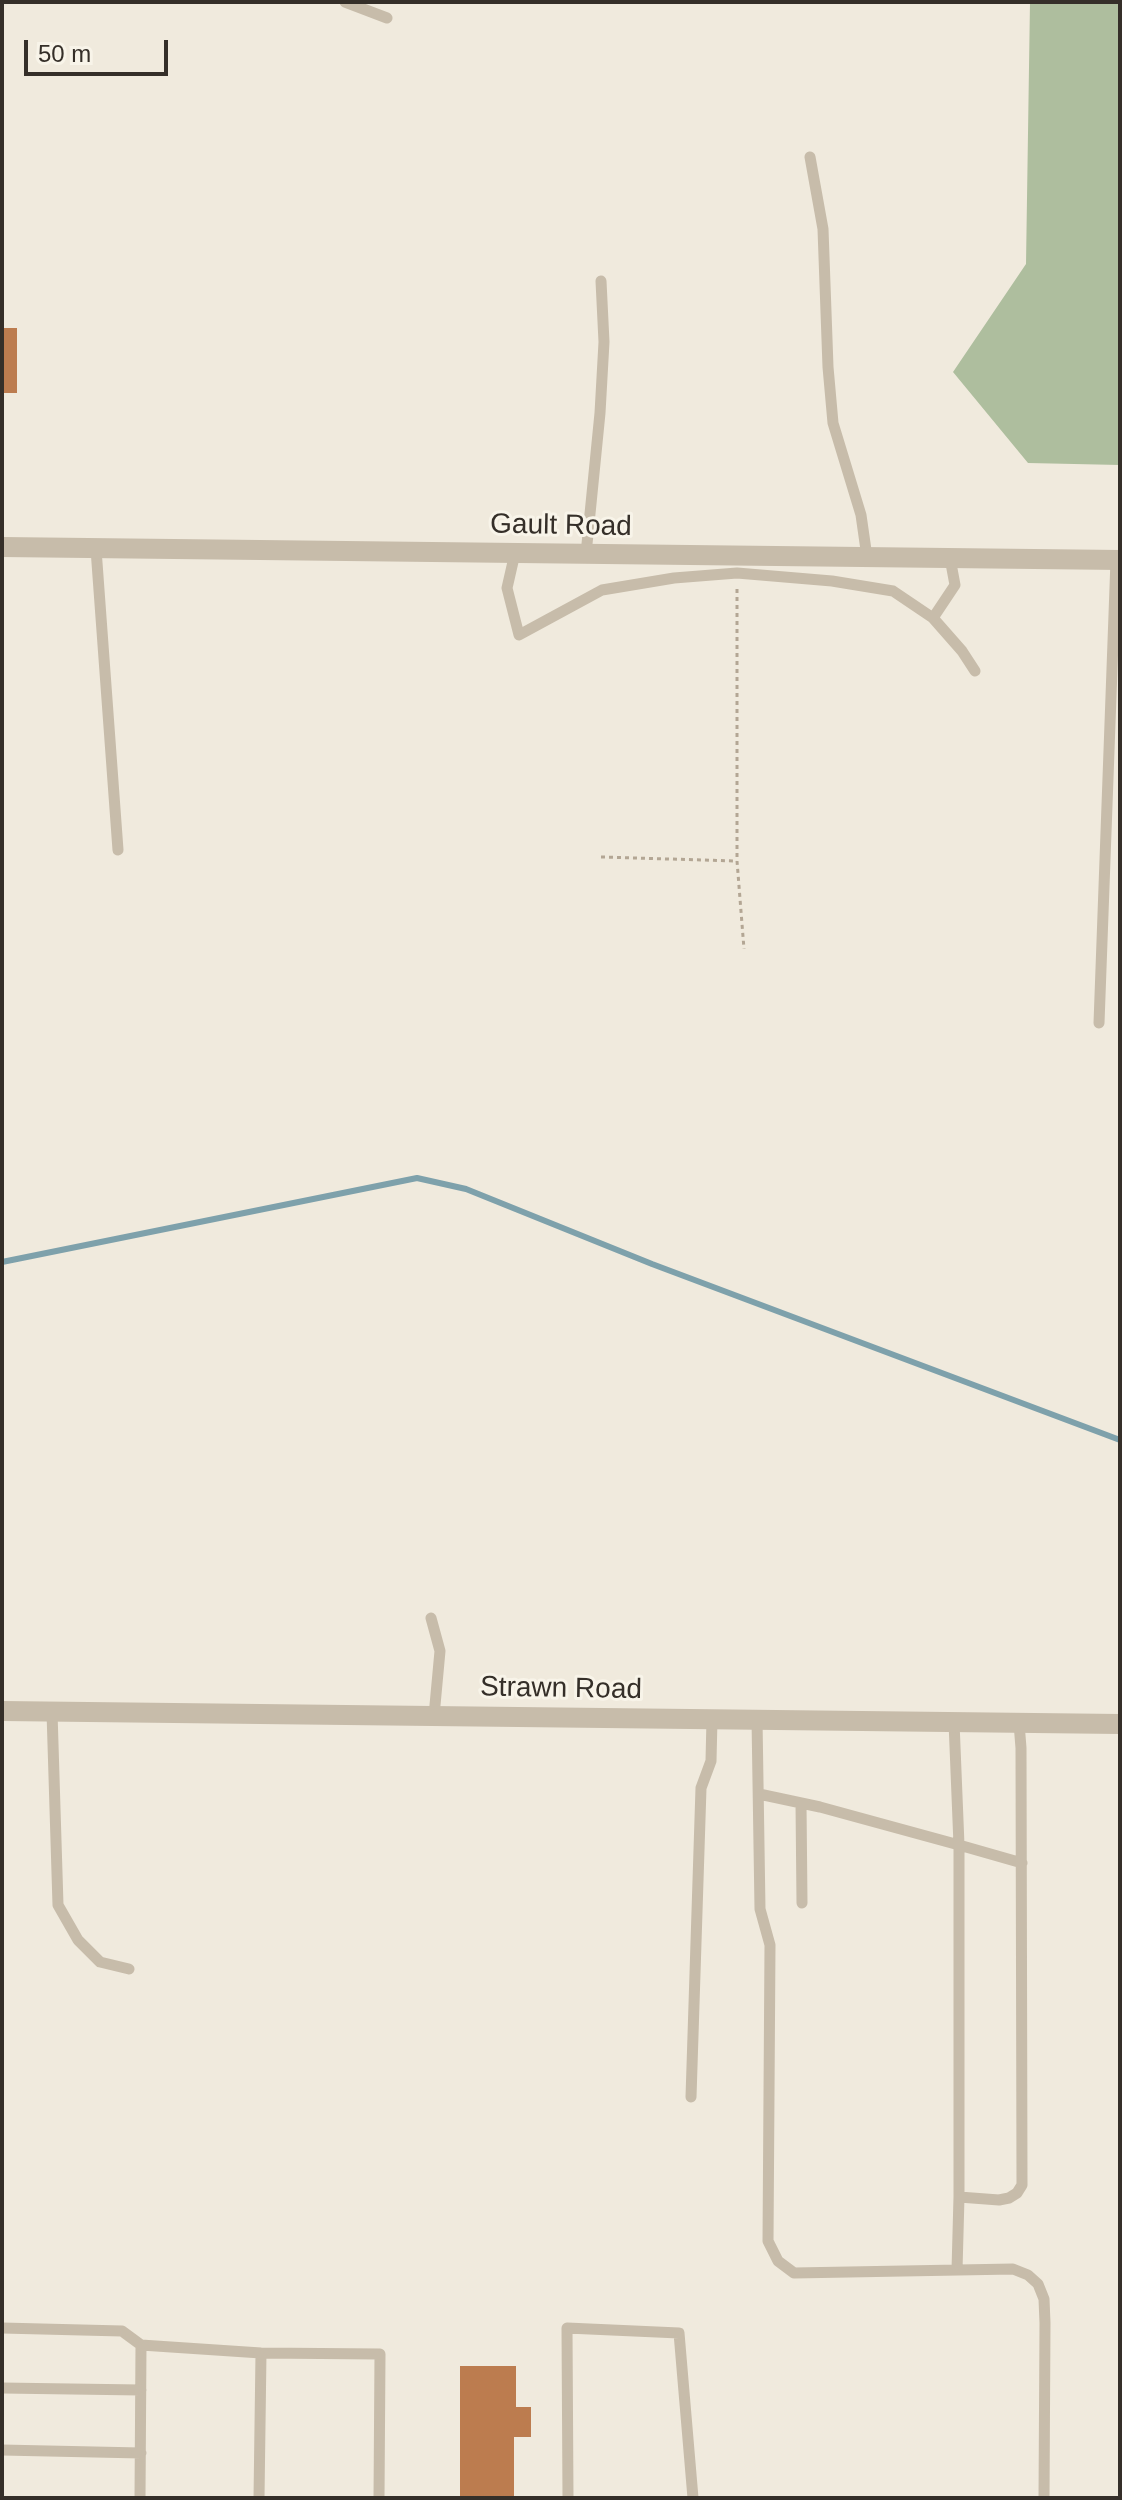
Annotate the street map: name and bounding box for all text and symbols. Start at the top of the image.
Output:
scale bar [28,24,172,74]
text: 50 m [38,40,91,67]
street label: Gault Road [490,508,632,544]
street label: Strawn Road [480,1671,642,1707]

